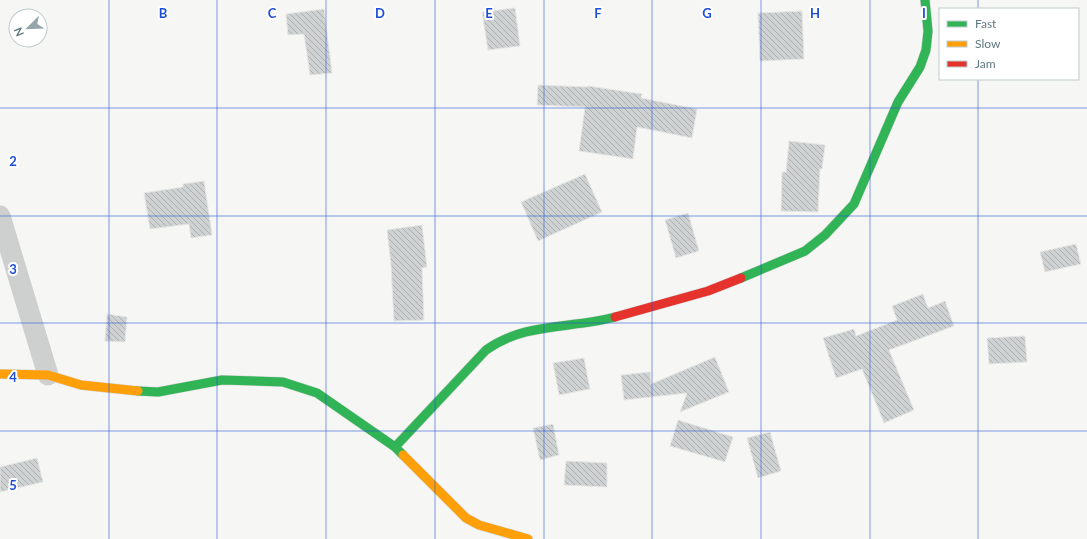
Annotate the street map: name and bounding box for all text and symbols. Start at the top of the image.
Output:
text: B [159,5,168,21]
text: C [268,5,277,21]
text: D [375,5,385,21]
text: E [485,5,493,21]
text: F [594,5,602,21]
text: G [702,5,712,21]
text: H [810,5,820,21]
text: I [922,5,926,21]
north arrow [8,8,48,48]
legend [939,8,1079,80]
text: Fast [975,16,997,31]
text: N [11,26,26,39]
text: Slow [975,36,1001,51]
text: Jam [975,56,996,71]
text: 2 [9,153,17,169]
text: 3 [9,261,17,277]
text: 4 [9,369,17,385]
text: 5 [9,477,17,493]

